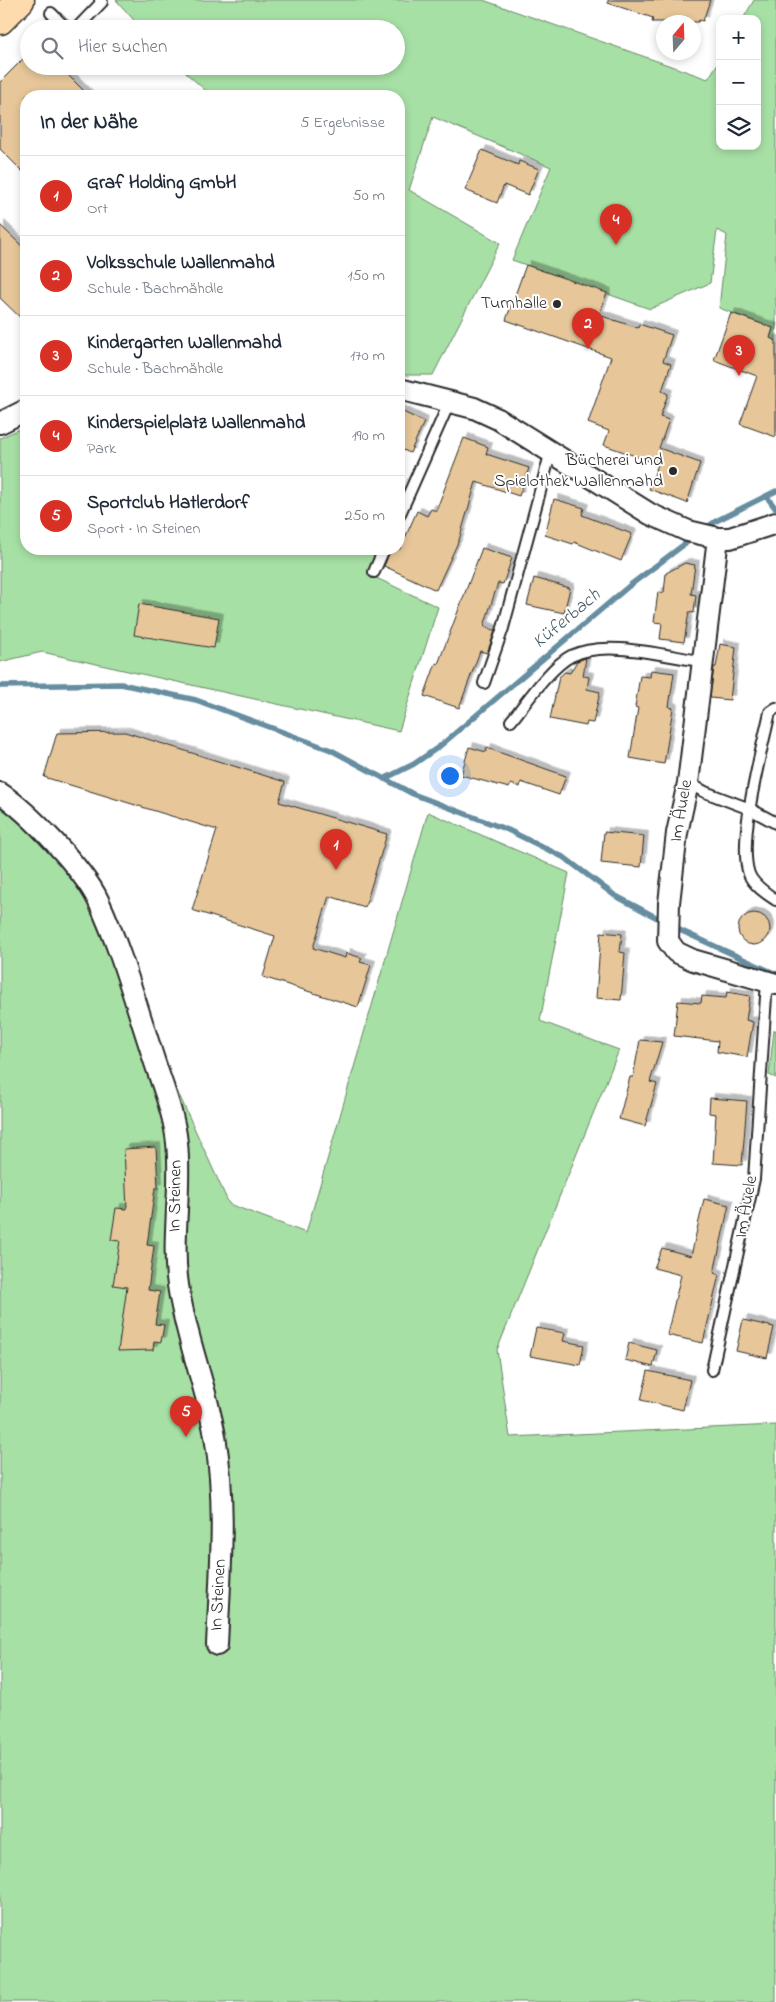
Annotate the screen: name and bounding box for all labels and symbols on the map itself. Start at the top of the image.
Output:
north arrow [656,15,701,60]
pin: 4 [600,204,632,245]
place label: Turnhalle [481,291,548,317]
marker: Turnhalle [551,298,563,310]
pin: 2 [572,308,604,349]
pin: 3 [723,335,755,376]
place label: Bücherei und Spielothek Wallenmahd [494,448,663,495]
marker: Bücherei und Spielothek Wallenmahd [667,465,679,477]
water label: Küferbach [527,582,607,655]
your location [437,763,463,789]
street label: Im Äuele [664,777,700,844]
pin: 1 [320,829,352,870]
street label: In Steinen [162,1159,190,1232]
street label: Im Äuele [729,1173,765,1240]
pin: 5 [170,1396,202,1437]
street label: In Steinen [204,1558,234,1632]

